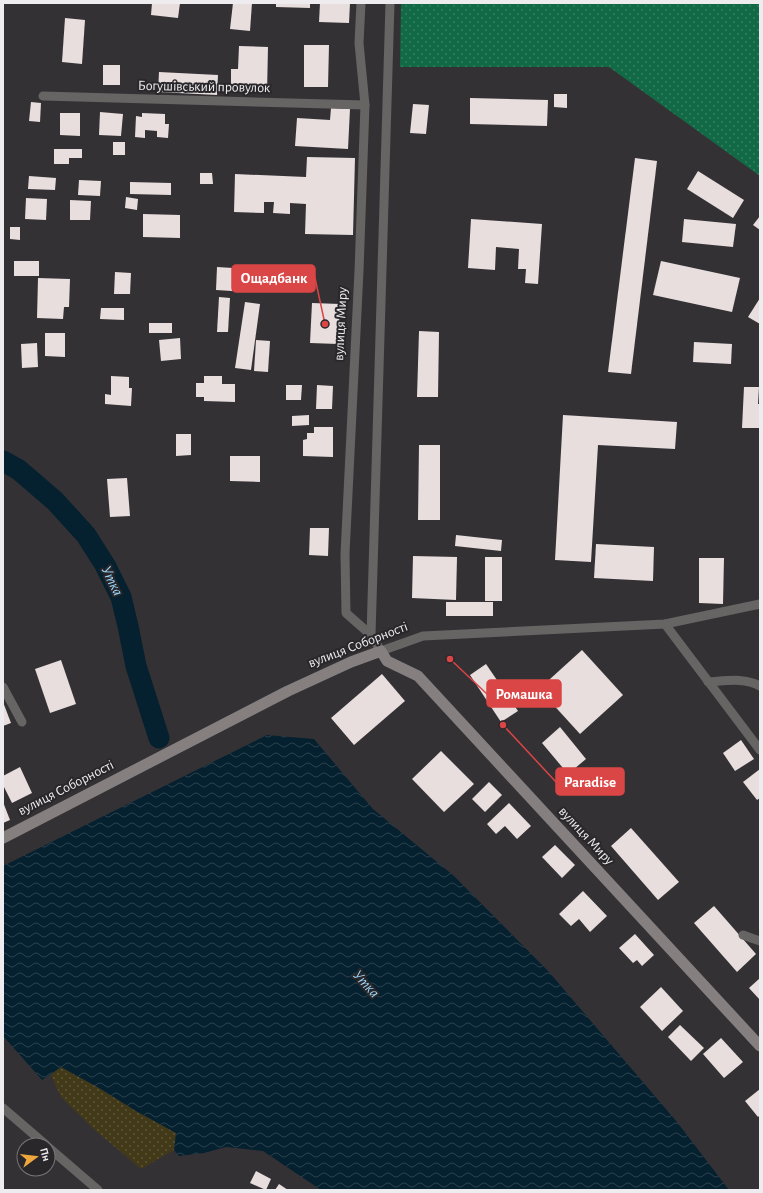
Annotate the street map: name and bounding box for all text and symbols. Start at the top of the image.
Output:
street label: Богушівський провулок [138,79,271,95]
callout: Ощадбанк [232,265,315,292]
text: Ощадбанк [240,271,308,286]
street label: вулиця Миру [332,287,350,361]
water label: Утка [98,564,126,598]
street label: вулиця Соборності [306,620,410,670]
callout: Ромашка [487,680,561,707]
text: Ромашка [495,687,553,702]
street label: вулиця Соборності [16,758,116,818]
callout: Paradise [556,768,624,795]
text: Paradise [564,775,616,790]
street label: вулиця Миру [556,804,616,868]
water label: Утка [350,968,382,1000]
north arrow [16,1137,56,1177]
text: Пн [38,1147,52,1162]

